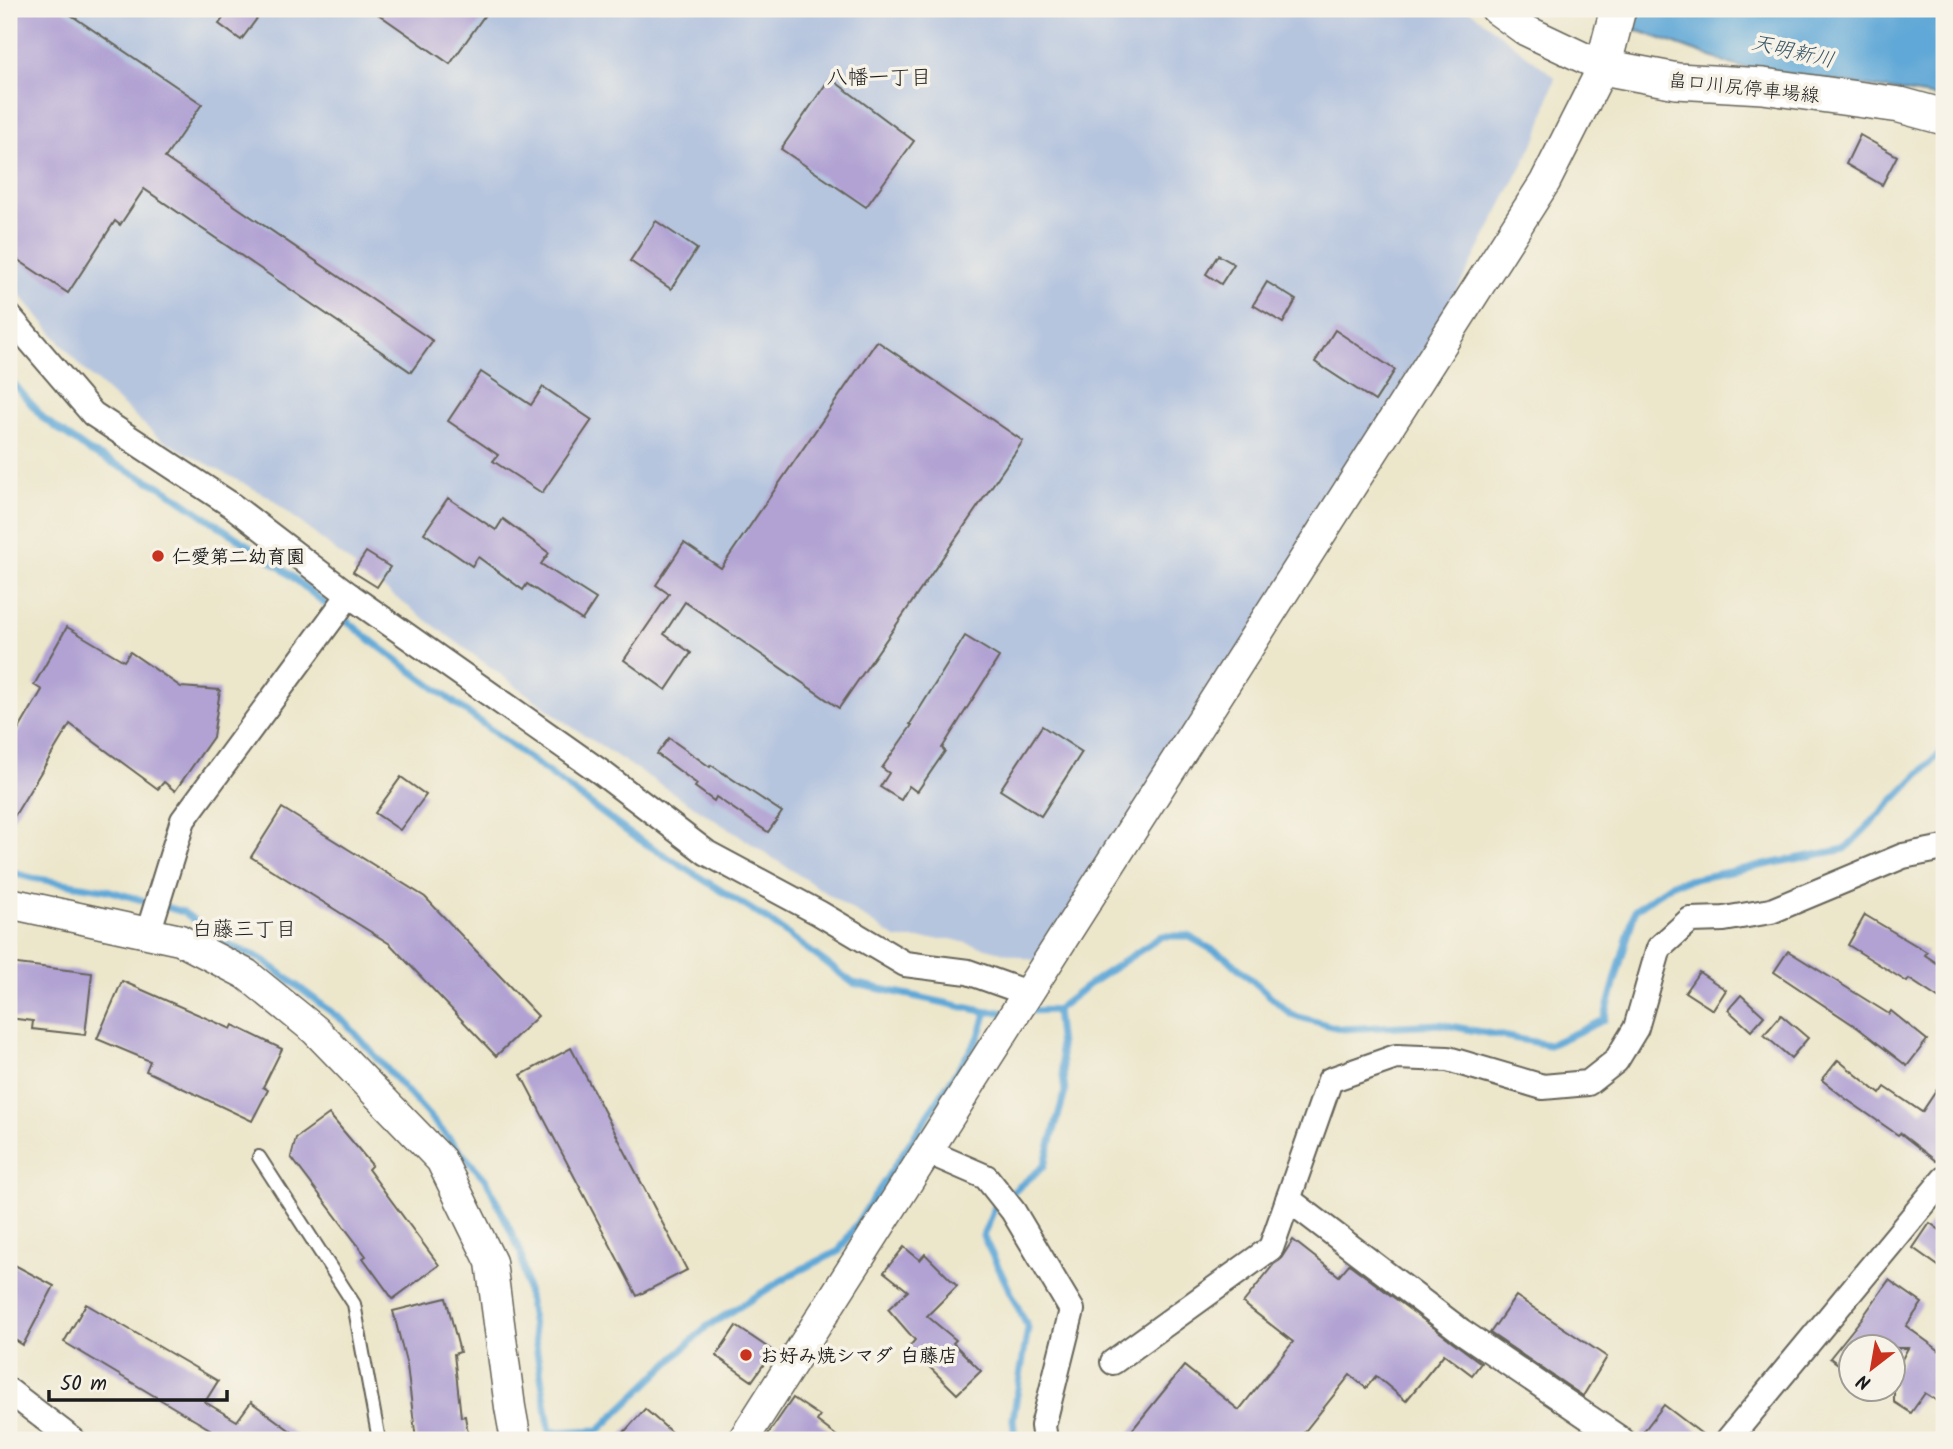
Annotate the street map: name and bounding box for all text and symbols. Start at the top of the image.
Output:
water label: 天明新川 [1748,27,1837,78]
district label: 八幡一丁目 [827,62,932,95]
street label: 畠口川尻停車場線 [1667,66,1821,112]
place label: 仁愛第二幼育園 [172,543,305,573]
marker: 仁愛第二幼育園 [150,548,166,564]
district label: 白藤三丁目 [192,914,297,947]
north arrow [1838,1334,1908,1404]
place label: お好み焼シマダ 白藤店 [760,1342,957,1372]
marker: お好み焼シマダ 白藤店 [738,1347,754,1363]
scale bar [49,1358,228,1402]
text: N [1851,1365,1877,1397]
text: 50 m [60,1368,107,1401]

